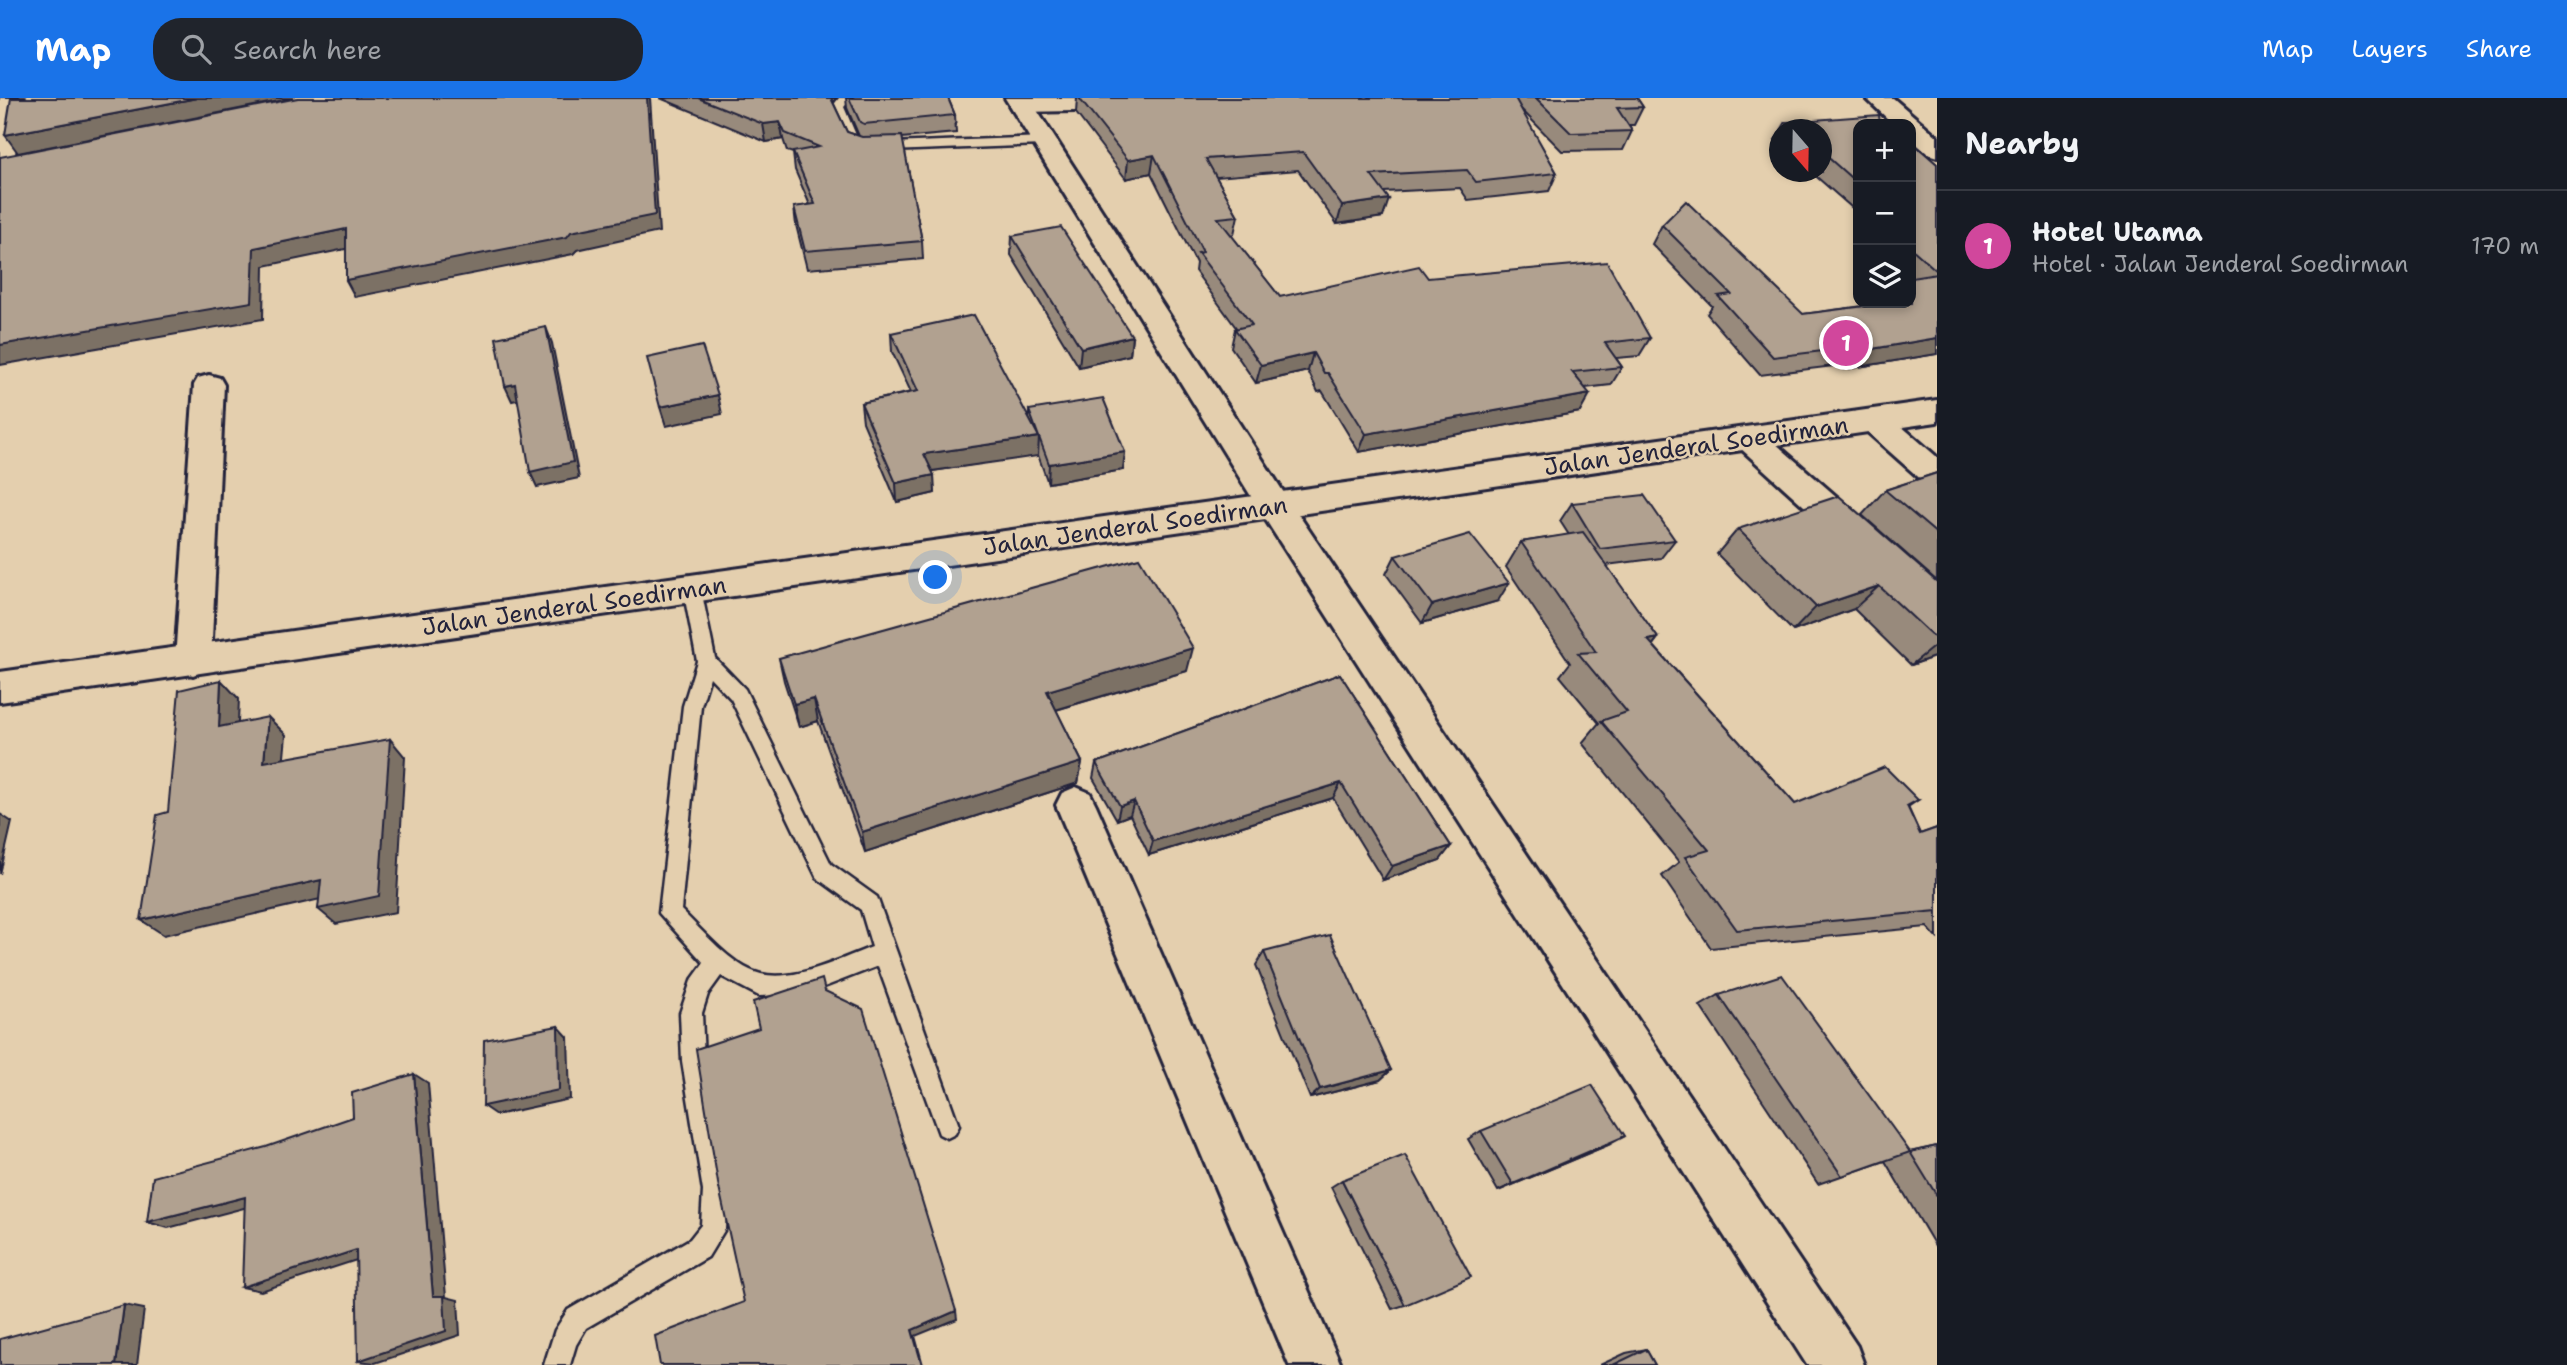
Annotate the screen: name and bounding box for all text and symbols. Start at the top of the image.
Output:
search box [153,18,643,81]
text: Map [35,27,111,72]
icon: search [177,30,215,68]
text: Search here [233,32,382,67]
text: Map [2262,33,2313,65]
text: Layers [2351,33,2428,65]
text: Share [2466,33,2532,65]
north arrow [1769,119,1832,182]
map controls [1853,119,1916,308]
button: + [1853,119,1916,182]
text: Nearby [1965,123,2080,164]
button: − [1853,182,1916,245]
text: Hotel Utama [2032,214,2203,249]
text: 1 [1983,231,1993,261]
text: 170 m [2471,231,2539,261]
button: layers [1853,245,1916,308]
text: Hotel · Jalan Jenderal Soedirman [2032,249,2408,279]
pin: 1 [1823,317,1869,369]
street label: Jalan Jenderal Soedirman [1542,409,1850,483]
street label: Jalan Jenderal Soedirman [981,489,1289,563]
your location [918,560,952,594]
street label: Jalan Jenderal Soedirman [420,569,728,643]

